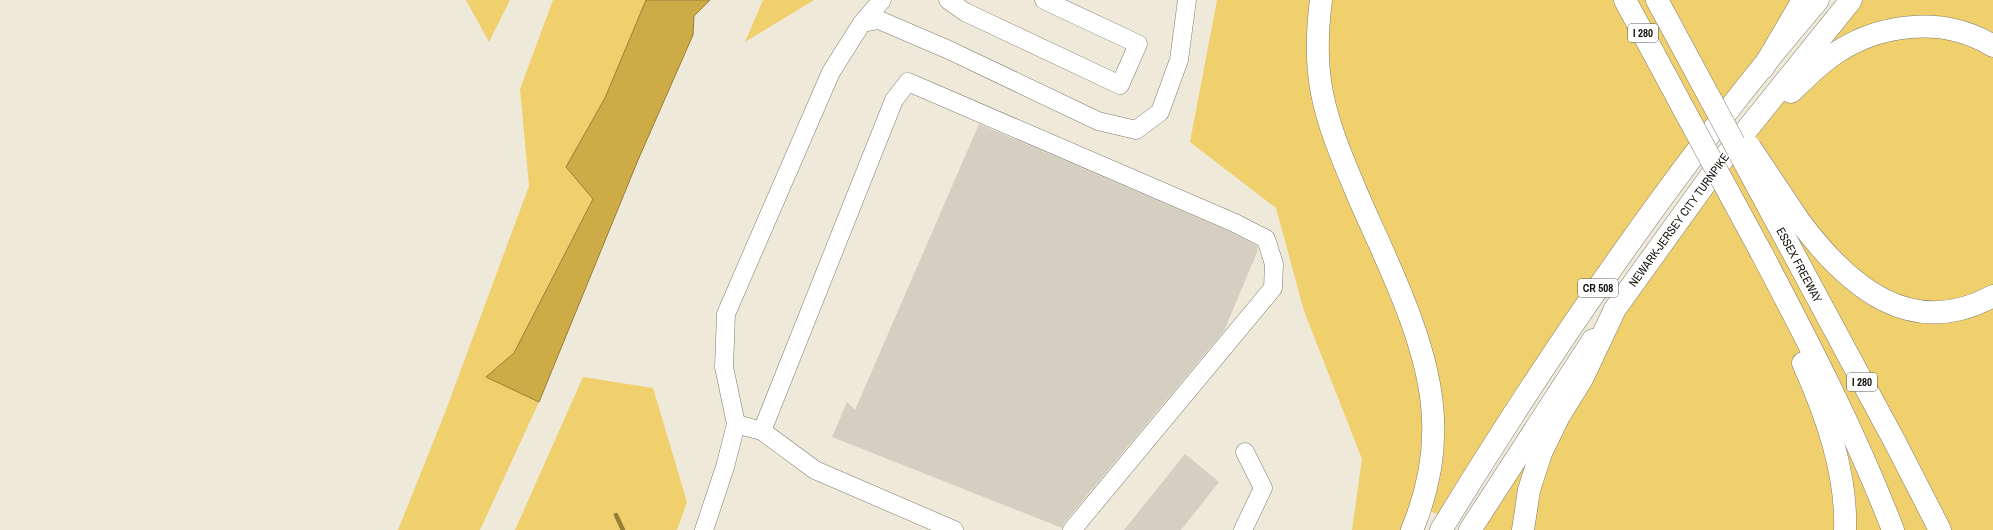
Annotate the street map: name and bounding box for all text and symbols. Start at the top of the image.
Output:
road number: I 280 [1628,24,1658,42]
street label: NEWARK-JERSEY CITY TURNPIKE [1625,150,1733,290]
street label: ESSEX FREEWAY [1772,225,1826,306]
road number: CR 508 [1578,279,1618,297]
road number: I 280 [1847,373,1877,391]

